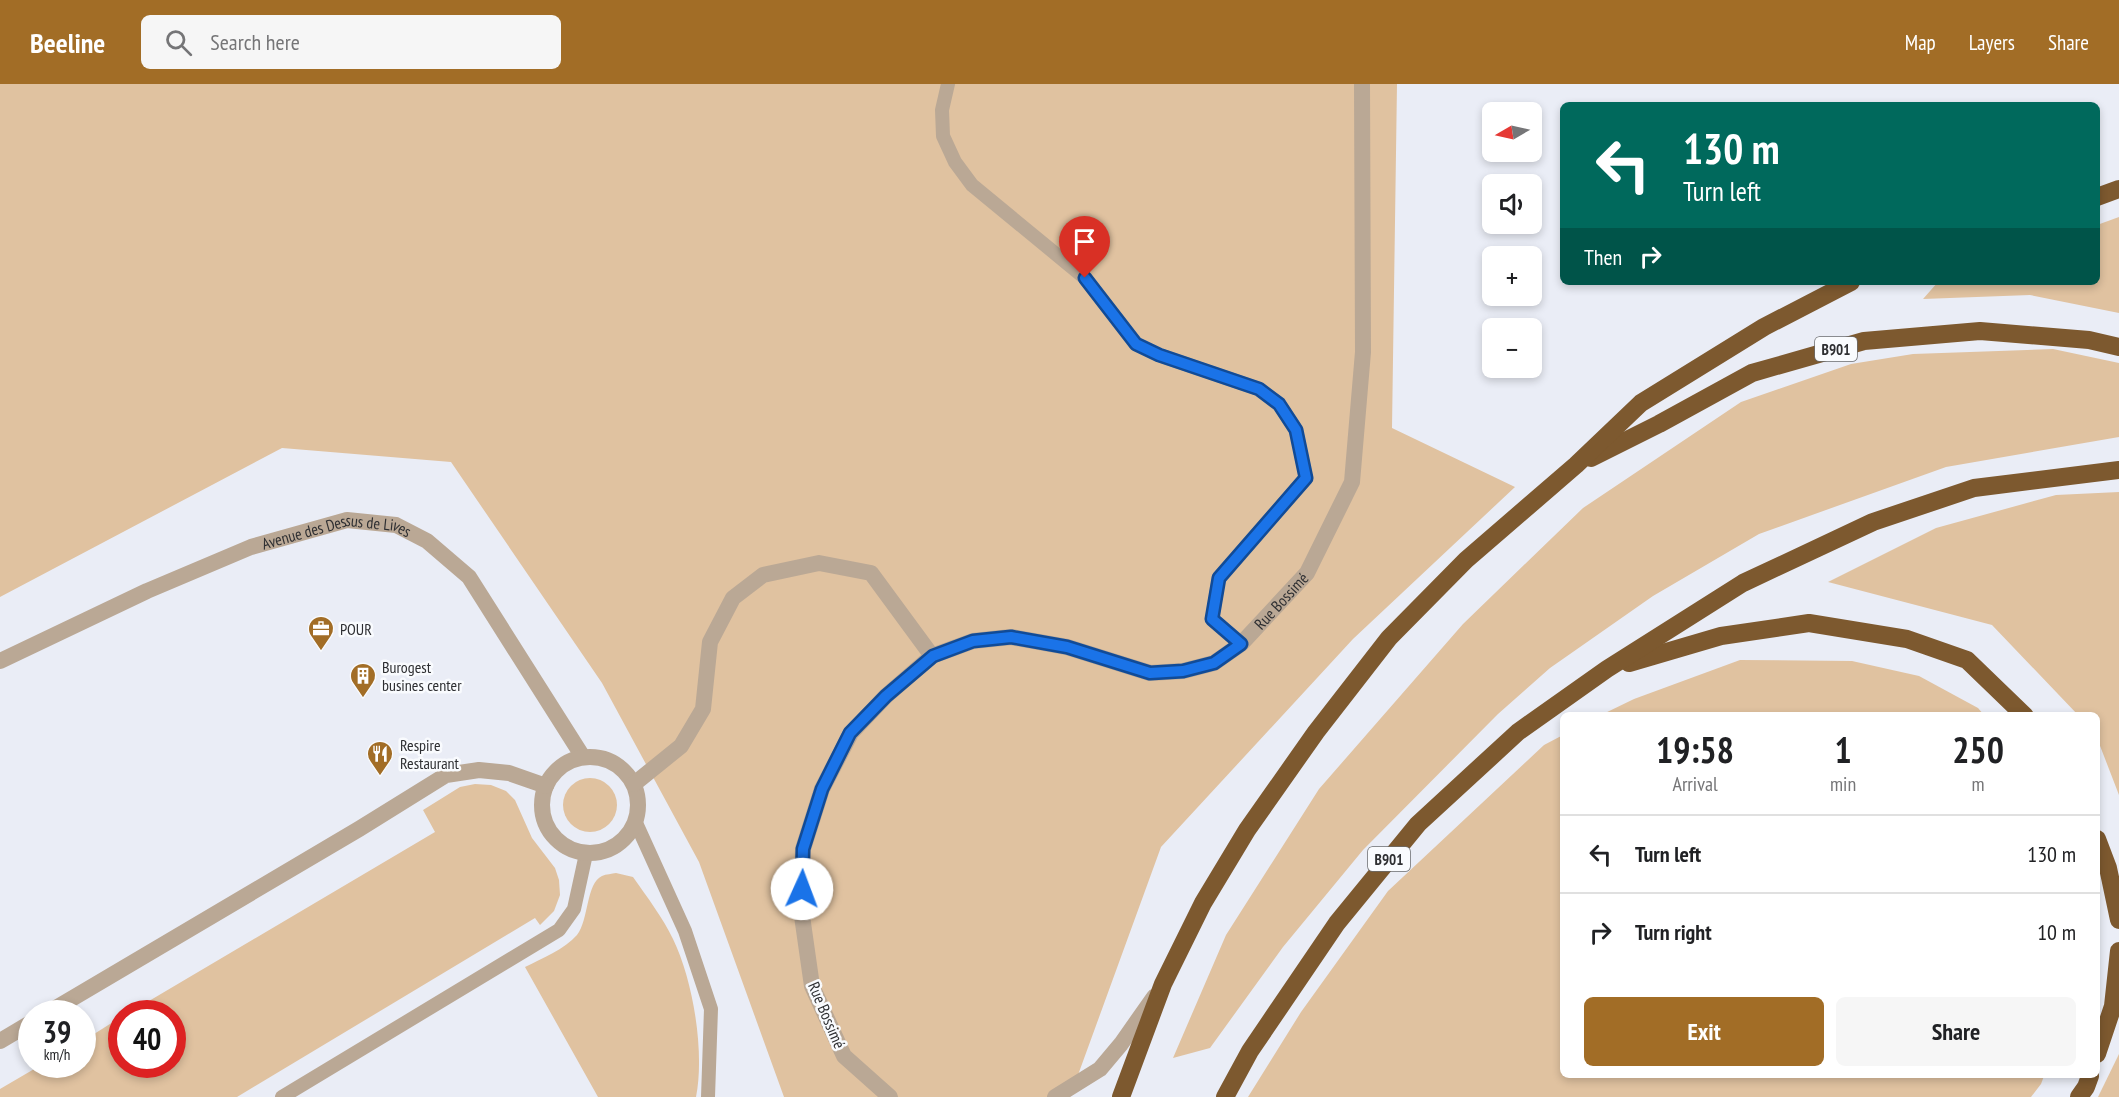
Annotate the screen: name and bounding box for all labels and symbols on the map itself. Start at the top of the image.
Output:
north arrow [1482,102,1542,162]
pin [1059,216,1110,278]
road number: B901 [1815,337,1857,361]
street label: Avenue des Dessus de Lives [259,510,415,553]
street label: Rue Bossimé [1250,568,1312,633]
office icon: POUR [306,614,336,652]
place label: POUR [340,619,372,639]
place label: Burogest busines center [382,657,462,695]
building icon: Burogest busines center [348,661,378,699]
place label: Respire Restaurant [400,735,460,773]
restaurant icon: Respire Restaurant [365,739,395,777]
road number: B901 [1368,847,1410,871]
position arrow [770,857,834,921]
street label: Rue Bossimé [804,979,850,1051]
speed limit sign: 40 [108,1000,186,1078]

